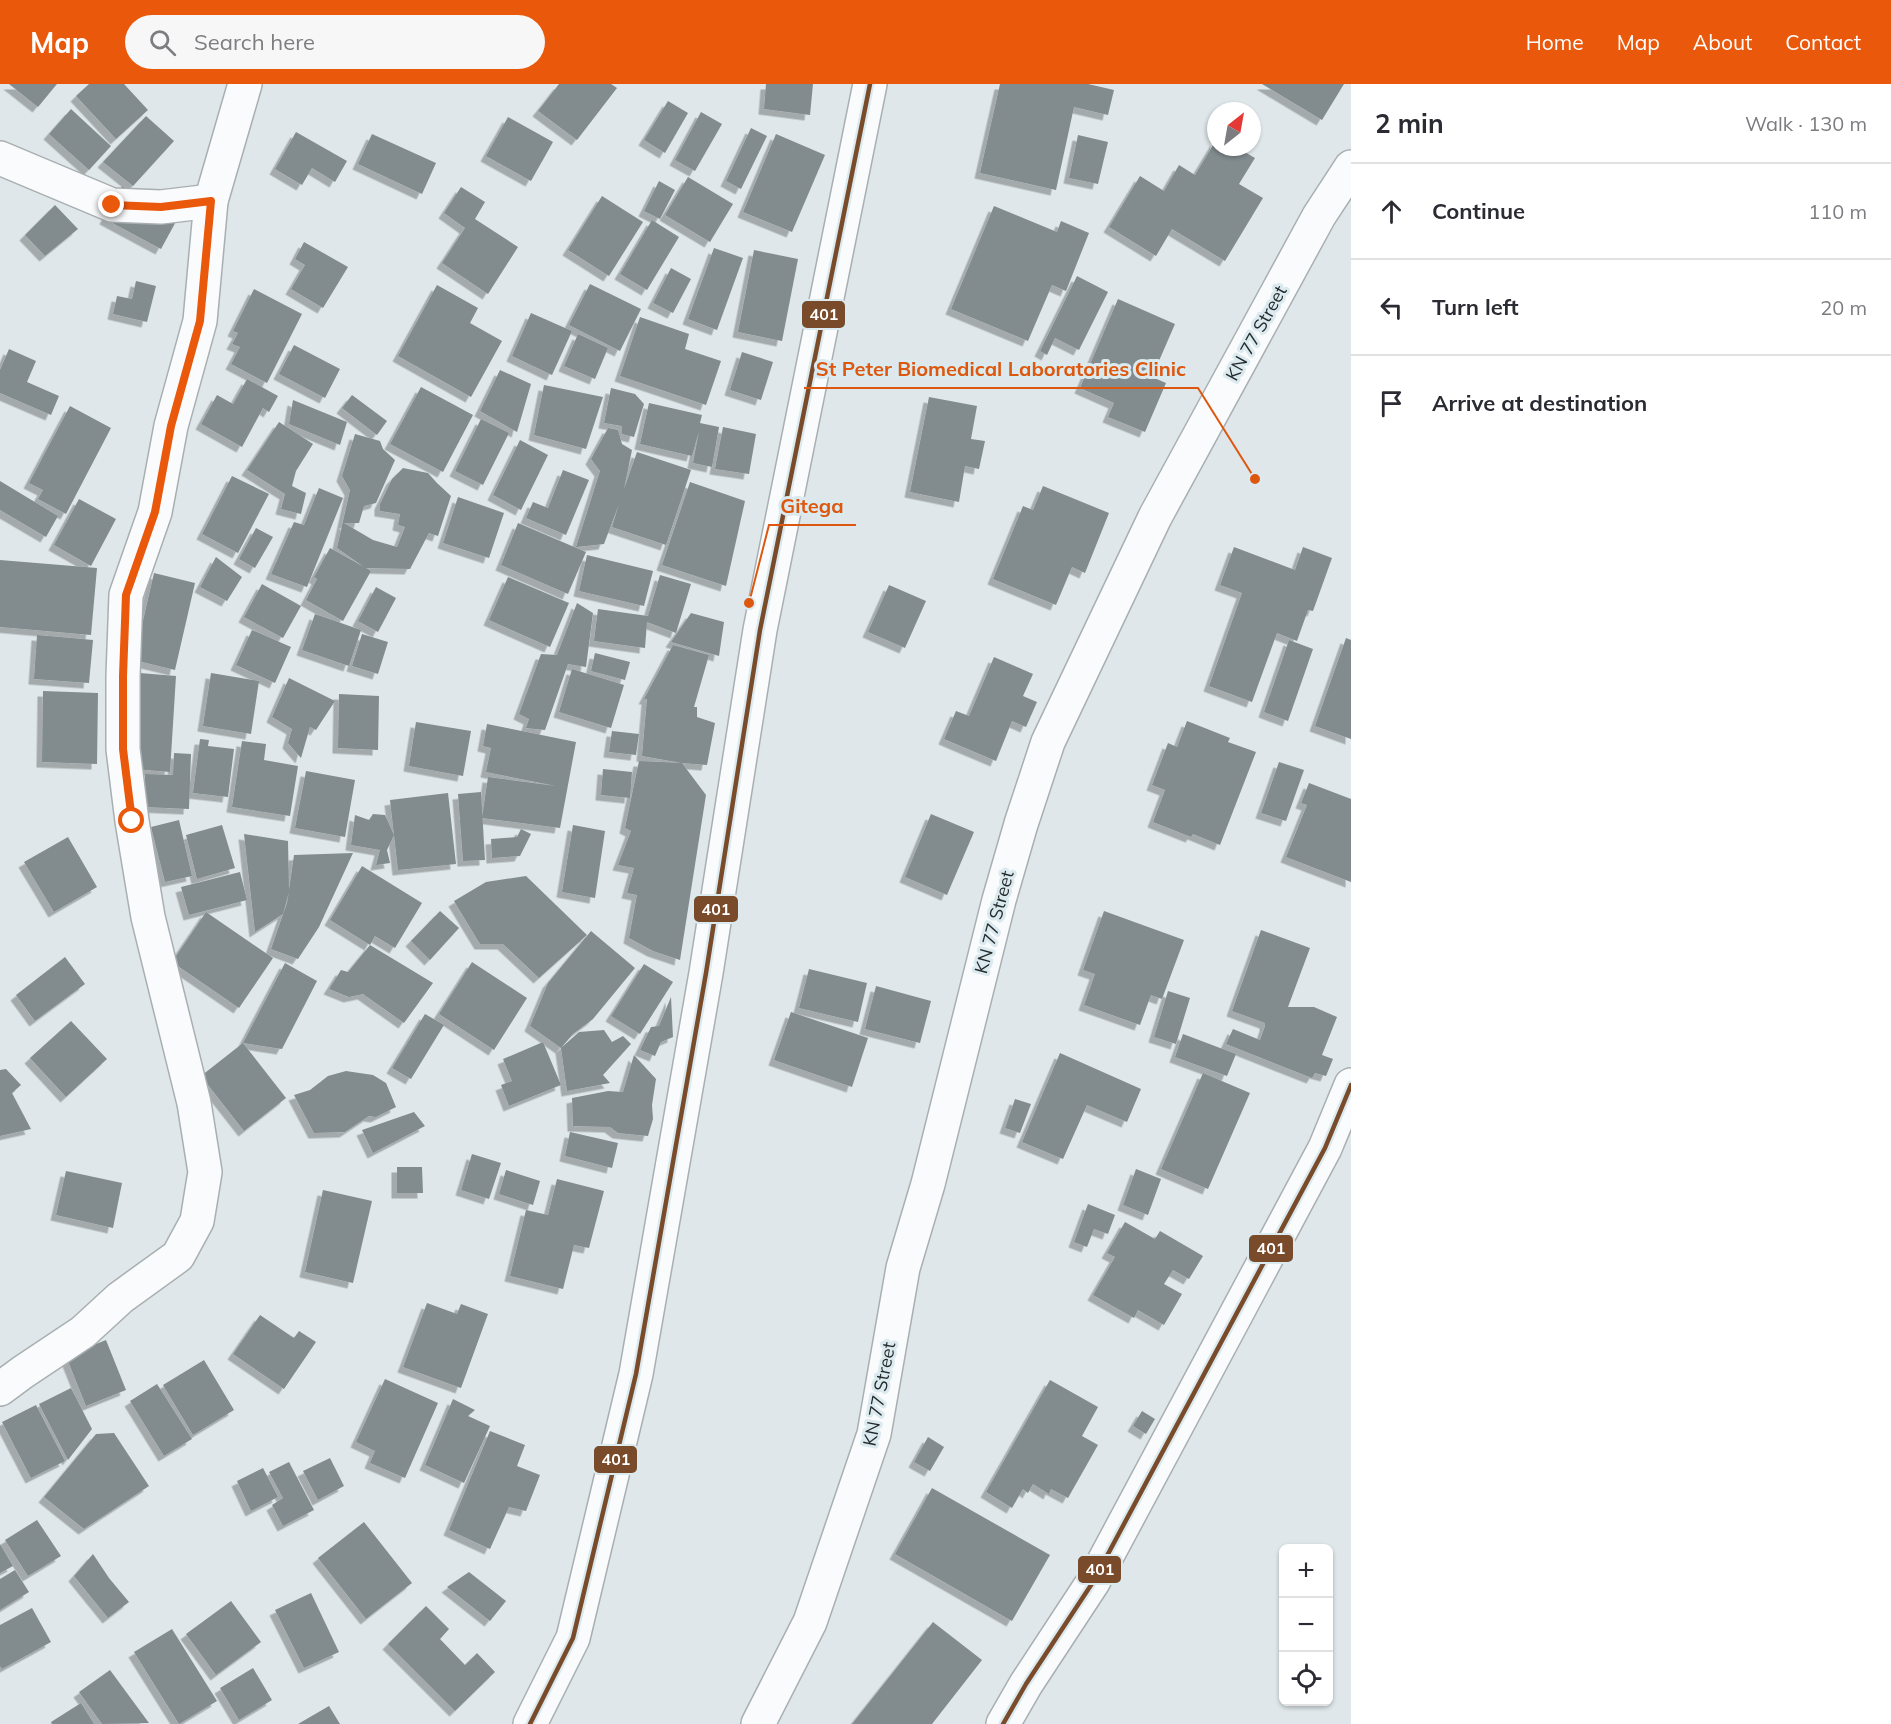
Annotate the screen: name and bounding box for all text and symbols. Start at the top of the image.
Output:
search box [125,15,545,69]
text: Map [30,25,89,60]
icon: search [146,26,179,59]
text: Search here [194,28,315,56]
text: Home [1526,29,1584,55]
text: Map [1617,29,1660,55]
text: About [1693,29,1752,55]
text: Contact [1785,29,1861,55]
north arrow [1207,102,1261,156]
text: 2 min [1375,107,1444,140]
text: Walk · 130 m [1745,111,1867,136]
route end [98,191,124,217]
icon: ahead [1375,195,1408,228]
text: Continue [1432,197,1525,225]
text: 110 m [1808,199,1867,224]
street label: KN 77 Street [1220,281,1292,385]
icon: left [1375,291,1408,324]
text: Turn left [1432,293,1519,321]
text: 20 m [1820,295,1867,320]
line badge: 401 [801,300,846,329]
text: 401 [810,304,838,324]
callout: St Peter Biomedical Laboratories Clinic [804,350,1198,388]
text: St Peter Biomedical Laboratories Clinic [816,356,1186,381]
icon: arrive [1375,387,1408,420]
text: Arrive at destination [1432,389,1647,417]
callout: Gitega [769,487,856,525]
text: Gitega [780,493,844,518]
route start [118,807,144,833]
street label: KN 77 Street [969,868,1019,976]
line badge: 401 [693,895,739,923]
text: 401 [702,899,730,919]
line badge: 401 [1248,1234,1294,1263]
text: 401 [1257,1238,1285,1258]
street label: KN 77 Street [858,1340,900,1448]
line badge: 401 [593,1445,638,1474]
text: 401 [602,1449,630,1469]
map controls [1279,1544,1333,1706]
button: + [1279,1544,1333,1598]
line badge: 401 [1077,1555,1122,1584]
text: 401 [1086,1559,1114,1579]
button: − [1279,1598,1333,1652]
button: locate [1279,1652,1333,1706]

